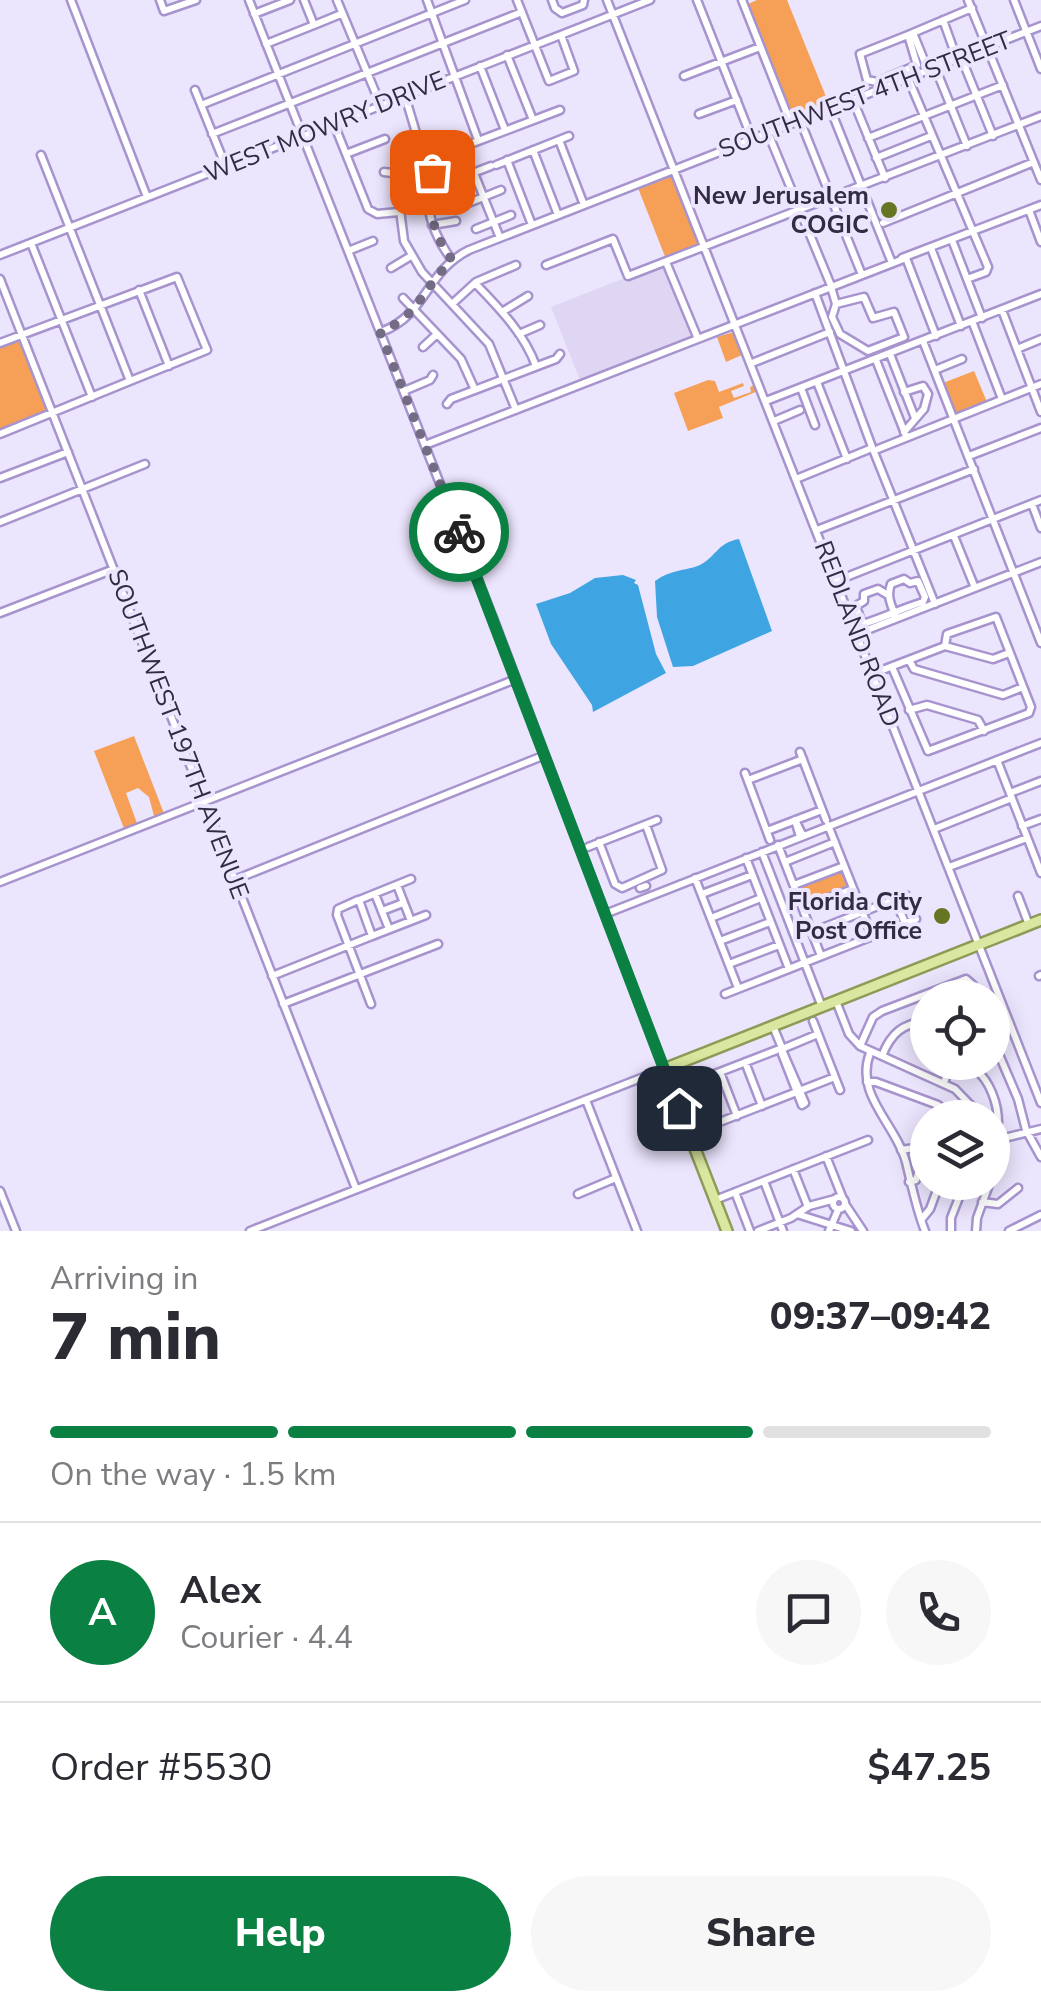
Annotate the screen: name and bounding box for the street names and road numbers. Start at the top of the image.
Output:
street label: SOUTHWEST 4TH STREET [714,23,1016,167]
street label: WEST MOWRY DRIVE [199,63,451,191]
street label: REDLAND ROAD [806,536,908,732]
street label: SOUTHWEST 197TH AVENUE [99,564,257,904]

